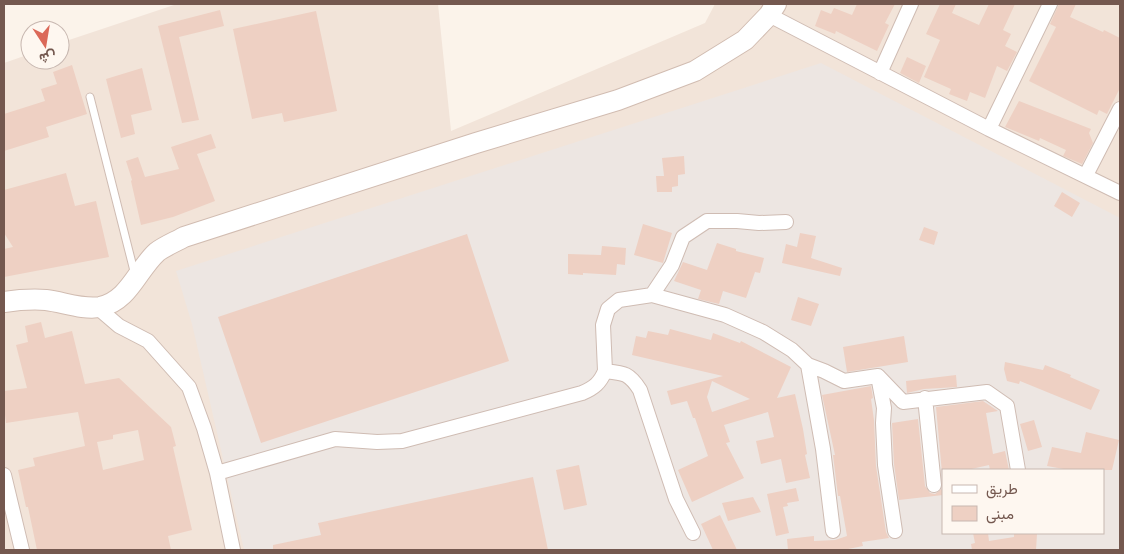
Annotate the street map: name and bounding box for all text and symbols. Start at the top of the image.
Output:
north arrow [20,20,70,70]
text: ش [37,47,58,67]
legend [942,469,1104,534]
text: طريق [986,480,1018,499]
text: مبنى [986,505,1014,524]

